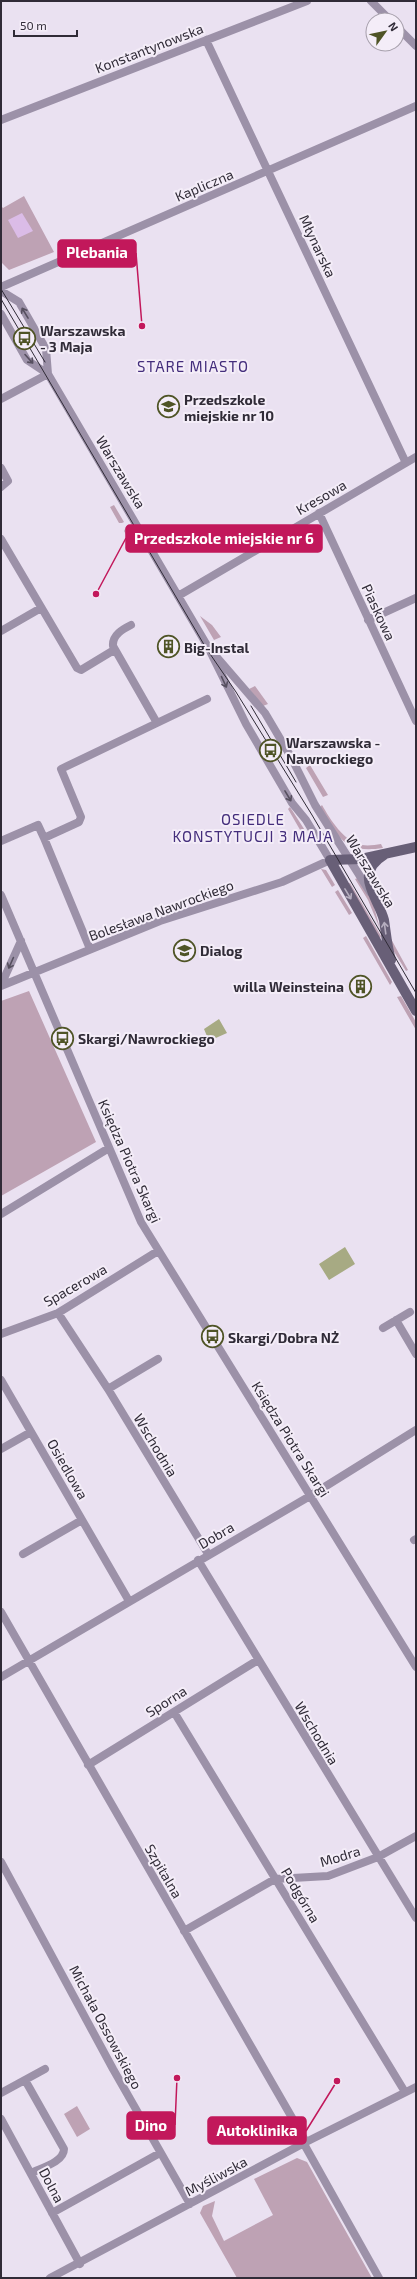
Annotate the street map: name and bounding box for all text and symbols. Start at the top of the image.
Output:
scale bar [14,12,77,38]
north arrow [365,12,405,52]
text: 50 m [20,18,47,32]
text: N [386,19,401,33]
street label: Konstantynowska [92,20,206,76]
street label: Kapliczna [172,165,236,205]
street label: Młynarska [296,212,340,280]
callout: Plebania [58,240,136,267]
text: Plebania [66,243,128,261]
one-way arrow [21,307,29,319]
place label: Warszawska - 3 Maja [40,322,125,355]
bus stop icon: Warszawska - 3 Maja [11,325,37,351]
one-way arrow [24,354,33,364]
district label: STARE MIASTO [137,357,249,375]
place label: Przedszkole miejskie nr 10 [184,391,274,424]
school or university icon: Przedszkole miejskie nr 10 [156,394,182,420]
street label: Warszawska [93,433,149,511]
street label: Kresowa [293,476,349,518]
callout: Przedszkole miejskie nr 6 [126,525,322,552]
text: Przedszkole miejskie nr 6 [134,529,314,547]
street label: Piaskowa [359,581,399,643]
building icon: Big-Instal [156,634,182,660]
place label: Big-Instal [184,639,249,656]
one-way arrow [221,676,228,688]
place label: Warszawska - Nawrockiego [286,734,380,767]
bus stop icon: Warszawska - Nawrockiego [258,737,284,763]
one-way arrow [285,789,293,801]
district label: OSIEDLE KONSTYTUCJI 3 MAJA [172,810,334,845]
street label: Warszawska [343,832,399,910]
street label: Bolesława Nawrockiego [86,876,236,944]
one-way arrow [345,888,353,900]
one-way arrow [381,922,389,935]
school or university icon: Dialog [172,937,198,963]
place label: Dialog [200,942,242,959]
one-way arrow [7,957,14,969]
building icon: willa Weinsteina [347,973,373,999]
place label: willa Weinsteina [233,978,344,995]
bus stop icon: Skargi/Nawrockiego [50,1025,76,1051]
place label: Skargi/Nawrockiego [78,1030,215,1047]
street label: Księdza Piotra Skargi [95,1097,165,1225]
street label: Spacerowa [40,1260,110,1310]
bus stop icon: Skargi/Dobra NŻ [200,1324,226,1350]
place label: Skargi/Dobra NŻ [228,1329,339,1346]
street label: Księdza Piotra Skargi [248,1378,334,1500]
street label: Wschodnia [131,1410,181,1480]
street label: Osiedlowa [44,1436,92,1502]
street label: Dobra [195,1518,237,1552]
street label: Sporna [142,1682,190,1720]
street label: Wschodnia [292,1698,342,1768]
street label: Szpitalna [142,1841,186,1901]
street label: Modra [318,1842,362,1870]
street label: Podgórna [278,1864,324,1926]
street label: Michała Ossowskiego [66,1962,146,2092]
callout: Dino [127,2112,175,2139]
text: Dino [135,2116,167,2134]
callout: Autoklinika [208,2117,306,2144]
text: Autoklinika [216,2121,298,2139]
street label: Myśliwska [182,2153,250,2199]
street label: Dolna [36,2165,68,2205]

